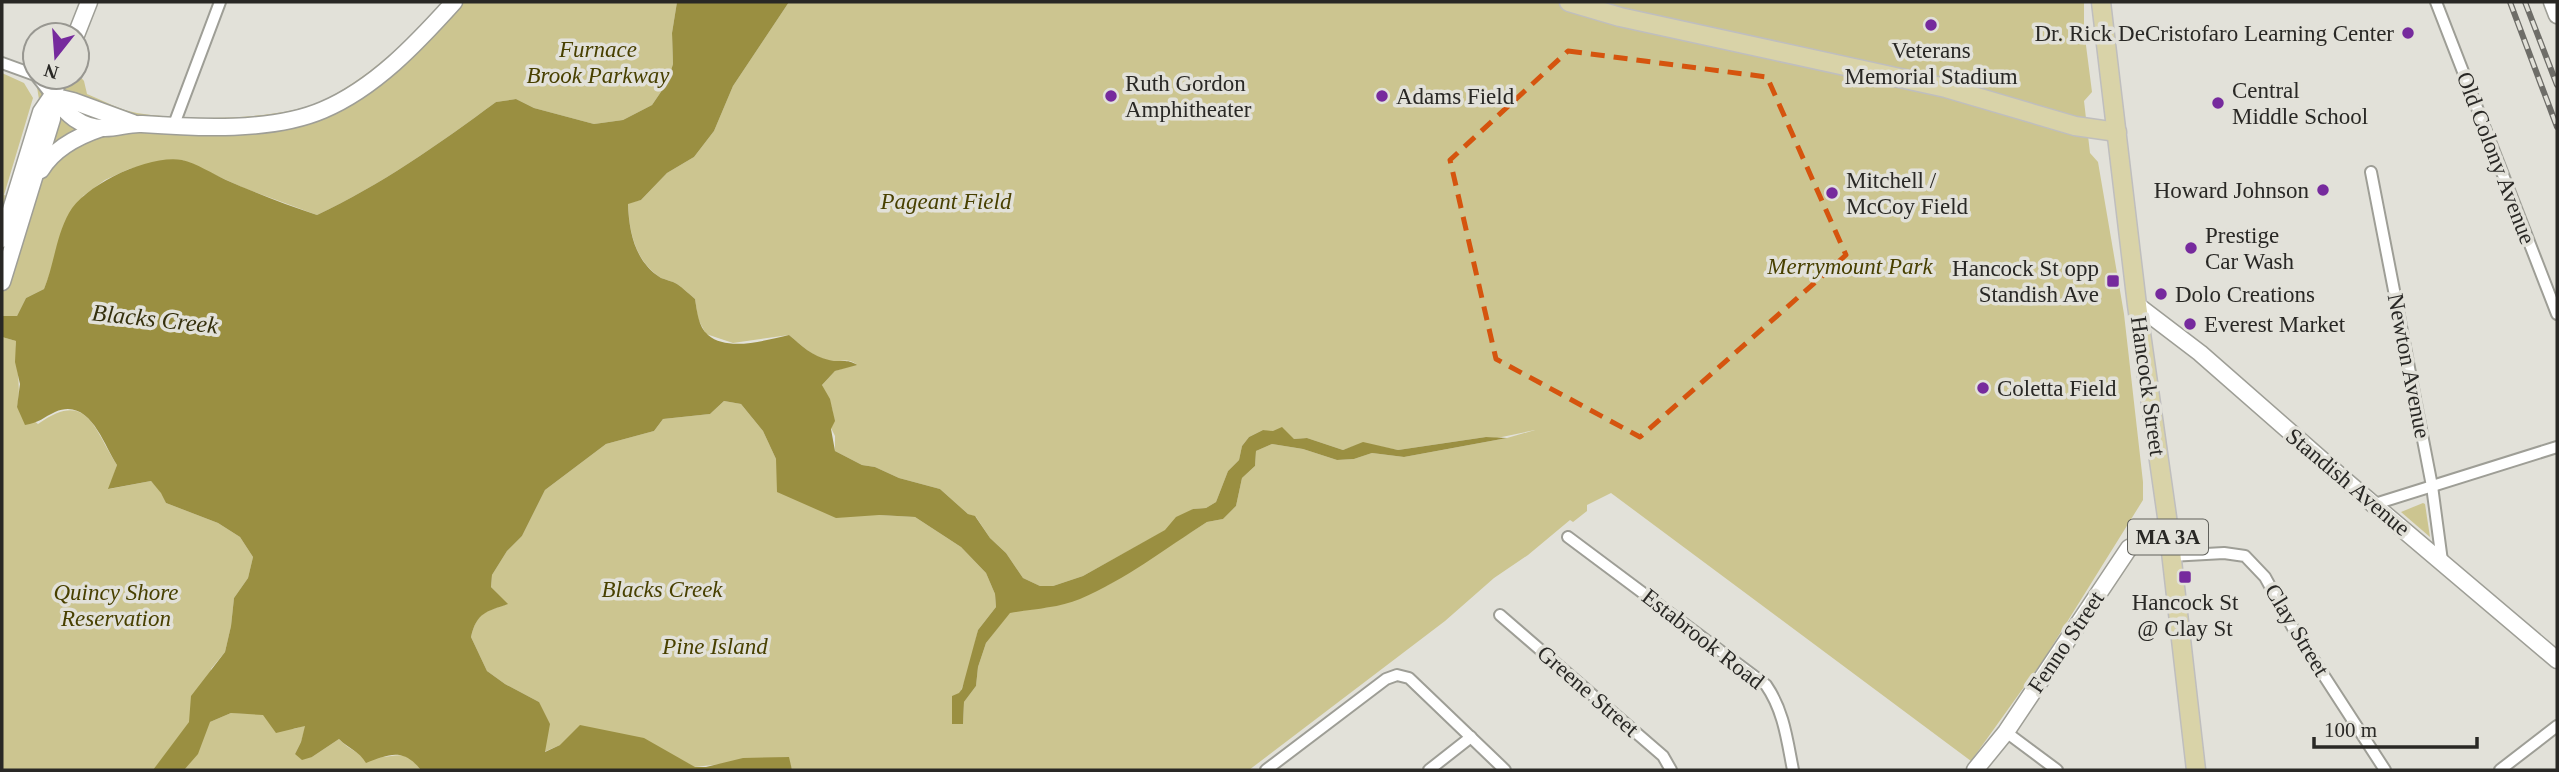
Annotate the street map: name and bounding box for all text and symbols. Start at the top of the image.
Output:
marker: Veterans Memorial Stadium [1923,17,1939,33]
north arrow [21,21,91,91]
place label: Dr. Rick DeCristofaro Learning Center [2034,21,2394,46]
marker: Dr. Rick DeCristofaro Learning Center [2400,25,2416,41]
park label: Furnace Brook Parkway [527,37,670,88]
place label: Veterans Memorial Stadium [1844,38,2018,89]
text: N [41,60,61,84]
street label: Old Colony Avenue [2452,68,2540,248]
place label: Ruth Gordon Amphitheater [1125,71,1252,122]
place label: Central Middle School [2232,78,2368,129]
place label: Adams Field [1396,84,1515,109]
marker: Ruth Gordon Amphitheater [1103,88,1119,104]
marker: Adams Field [1374,88,1390,104]
marker: Central Middle School [2210,95,2226,111]
place label: Mitchell / McCoy Field [1846,168,1969,219]
place label: Howard Johnson [2154,178,2309,203]
marker: Howard Johnson [2315,182,2331,198]
marker: Mitchell / McCoy Field [1824,185,1840,201]
park label: Pageant Field [880,189,1012,214]
place label: Prestige Car Wash [2205,223,2295,274]
marker: Prestige Car Wash [2183,240,2199,256]
park label: Merrymount Park [1766,254,1934,279]
place label: Hancock St opp Standish Ave [1952,256,2099,307]
marker: Hancock St opp Standish Ave [2105,273,2121,289]
place label: Dolo Creations [2175,282,2315,307]
marker: Dolo Creations [2153,286,2169,302]
street label: Newton Avenue [2383,291,2435,441]
water label: Blacks Creek [91,299,220,339]
place label: Everest Market [2204,312,2346,337]
street label: Hancock Street [2126,314,2170,458]
marker: Everest Market [2182,316,2198,332]
place label: Coletta Field [1997,376,2117,401]
marker: Coletta Field [1975,380,1991,396]
street label: Standish Avenue [2281,423,2415,541]
road number: MA 3A [2128,520,2208,554]
marker: Hancock St @ Clay St [2177,569,2193,585]
park label: Blacks Creek [601,577,723,602]
street label: Clay Street [2260,579,2335,681]
park label: Quincy Shore Reservation [54,580,178,631]
street label: Estabrook Road [1637,584,1769,695]
street label: Fenno Street [2023,586,2109,697]
place label: Hancock St @ Clay St [2132,590,2239,641]
park label: Pine Island [661,634,768,659]
street label: Greene Street [1532,640,1644,742]
scale bar [2314,706,2477,750]
text: 100 m [2324,718,2377,742]

